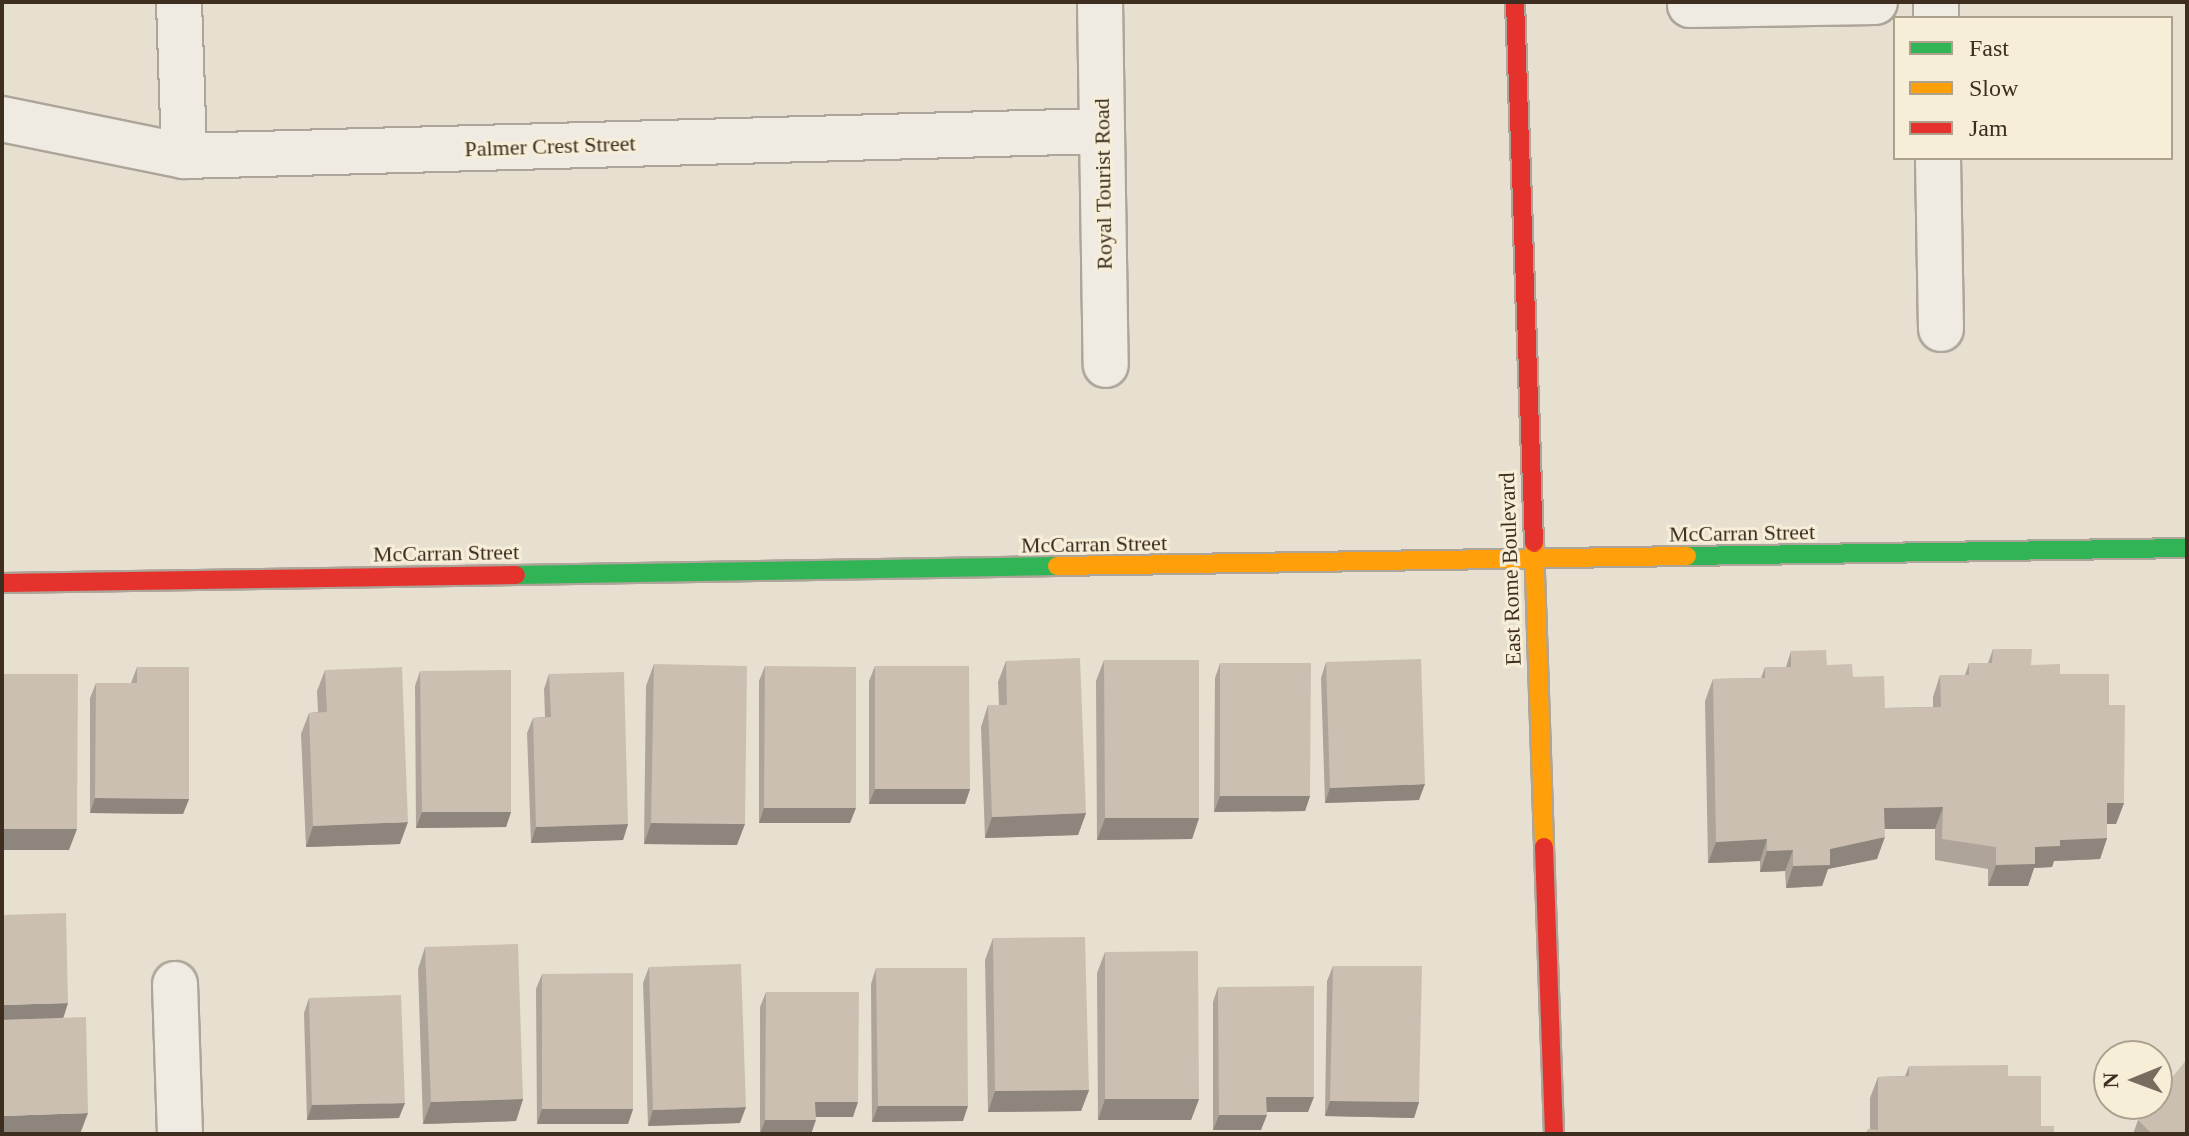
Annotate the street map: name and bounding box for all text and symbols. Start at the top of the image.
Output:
legend [1893,16,2173,160]
text: Fast [1969,35,2009,61]
text: Slow [1969,75,2018,101]
street label: Royal Tourist Road [1088,98,1118,270]
text: Jam [1969,115,2008,141]
street label: Palmer Crest Street [464,130,636,162]
street label: East Rome Boulevard [1493,472,1527,666]
street label: McCarran Street [1669,519,1815,547]
street label: McCarran Street [1021,530,1167,558]
street label: McCarran Street [373,539,519,567]
north arrow [2093,1040,2173,1120]
text: N [2098,1072,2123,1089]

